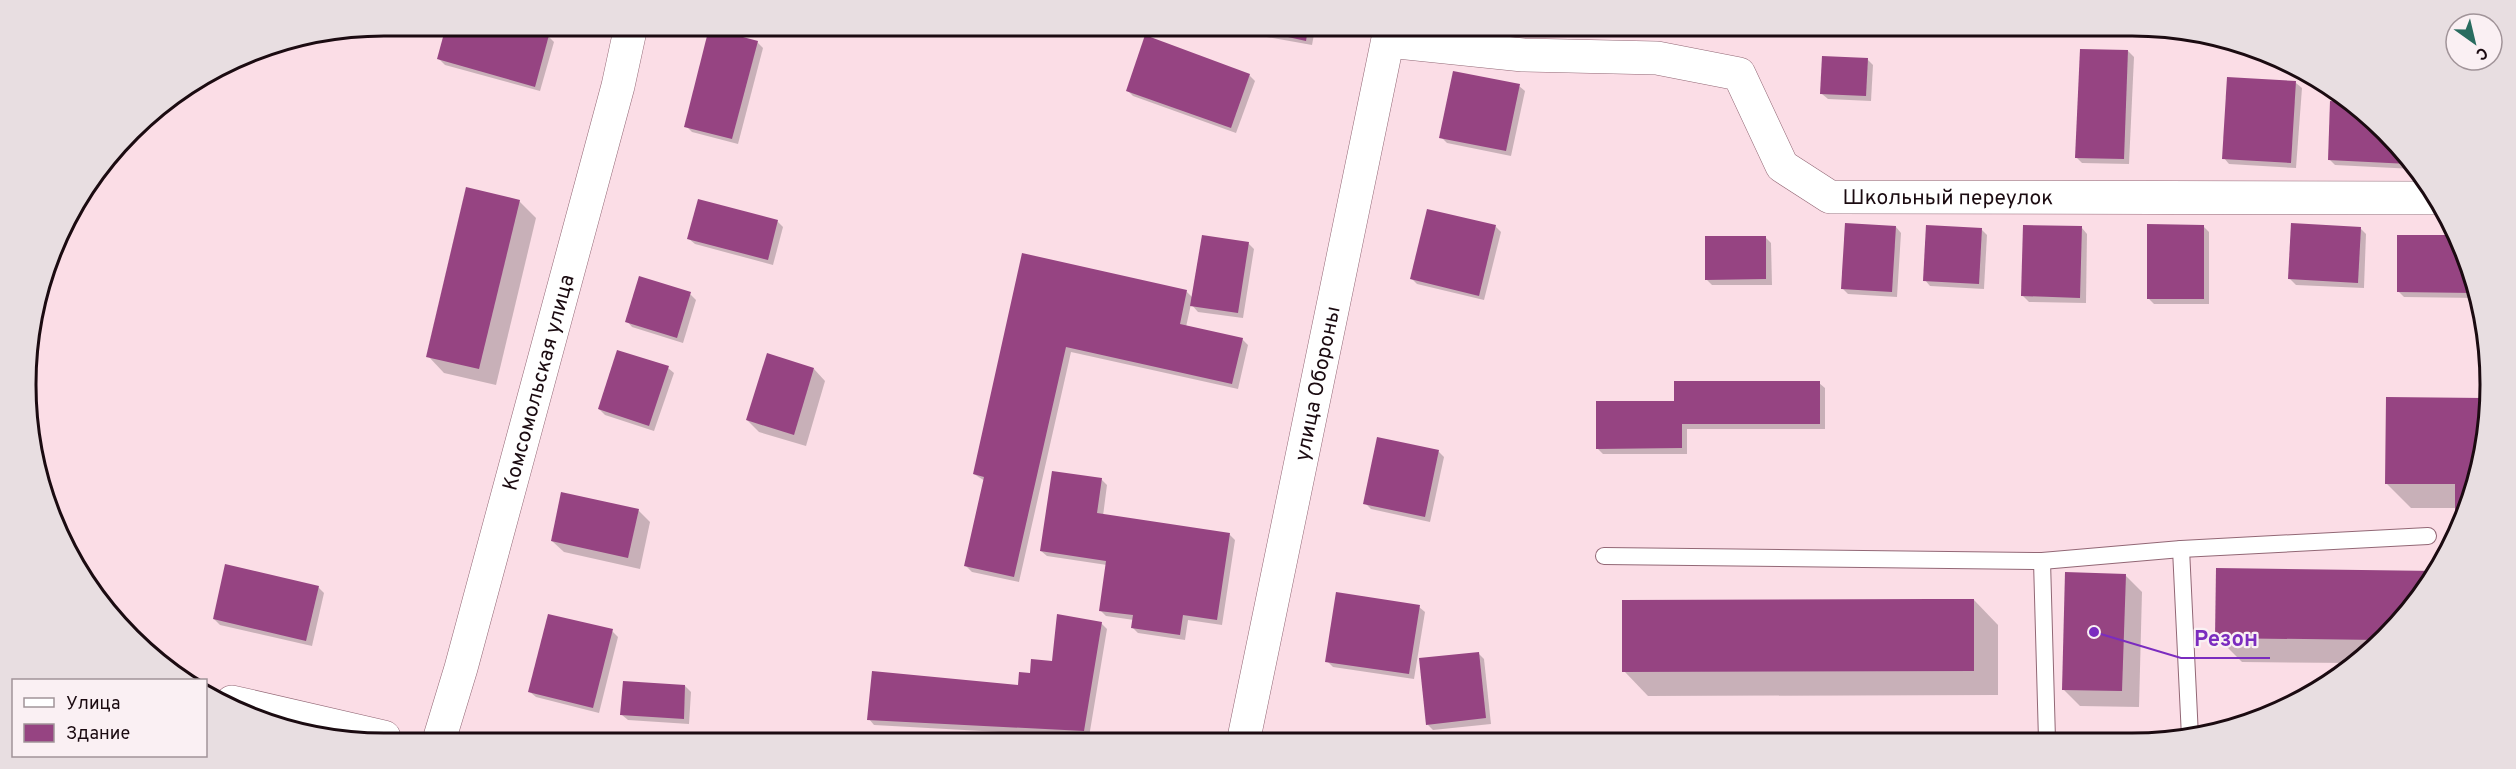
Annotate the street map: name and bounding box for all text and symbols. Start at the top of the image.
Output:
north arrow [2444,12,2504,72]
text: С [2471,42,2491,64]
street label: Школьный переулок [1843,185,2053,212]
street label: Комсомольская улица [497,272,582,494]
street label: улица Обороны [1289,304,1348,464]
callout: Резон [2181,618,2270,658]
text: Резон [2194,627,2258,654]
legend [12,679,207,757]
text: Улица [66,693,120,716]
text: Здание [66,723,130,746]

